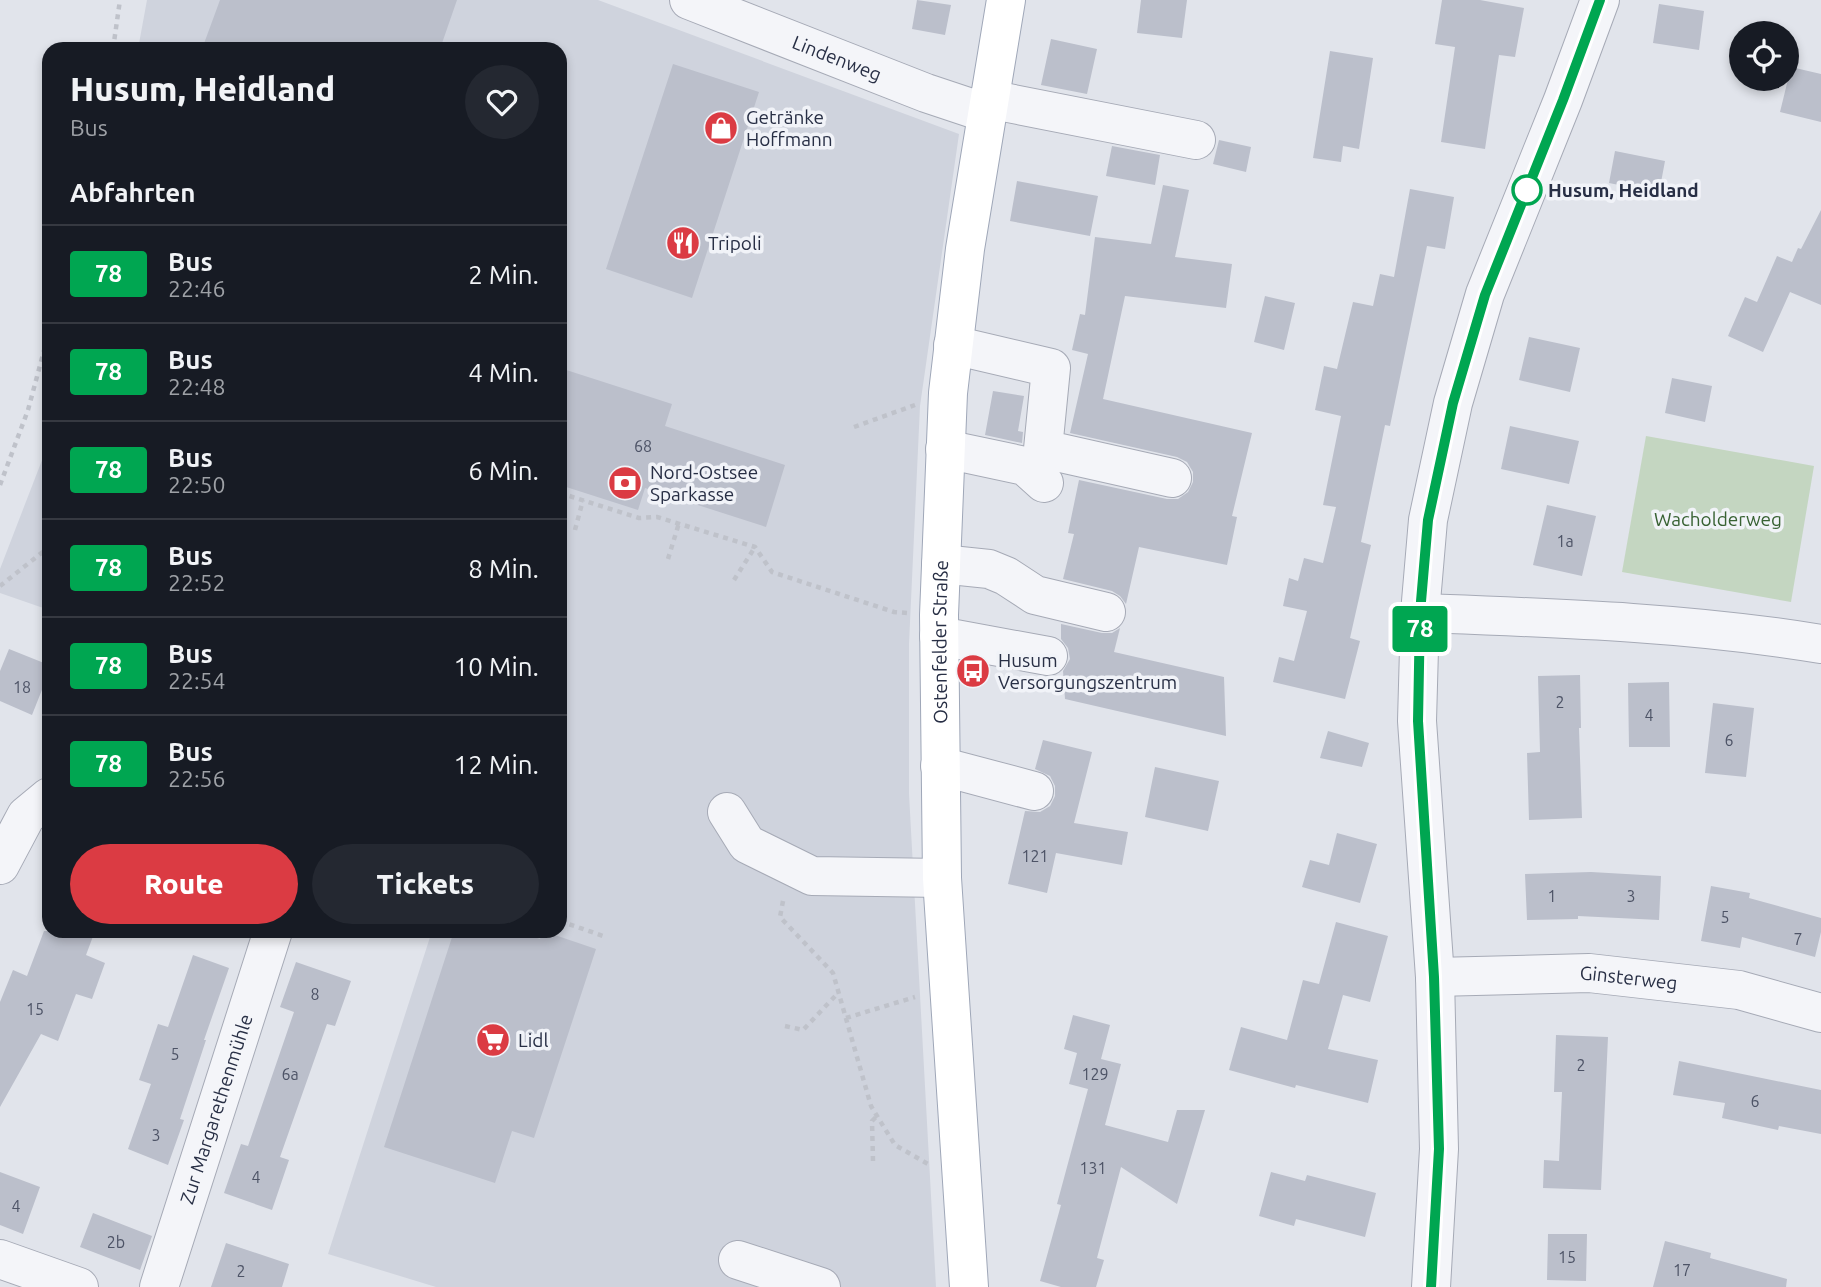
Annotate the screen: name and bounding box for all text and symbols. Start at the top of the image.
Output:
map controls [1729,21,1799,91]
button: locate [1729,21,1799,91]
street label: Lindenweg [789,31,885,85]
button: heart [465,65,539,139]
text: Husum, Heidland [70,70,335,107]
place label: Getränke Hoffmann [746,106,833,150]
shop icon: Getränke Hoffmann [702,109,740,147]
text: Bus [70,115,108,140]
marker: Husum, Heidland [1512,175,1542,205]
text: Abfahrten [70,178,195,207]
place label: Husum, Heidland [1548,179,1699,201]
restaurant icon: Tripoli [664,224,702,262]
place label: Tripoli [708,232,762,254]
text: Bus [168,247,213,276]
text: 78 [95,260,122,287]
text: 2 Min. [468,260,539,289]
text: 22:46 [168,276,226,301]
text: Bus [168,345,213,374]
text: 78 [95,358,122,385]
text: 4 Min. [468,358,539,387]
text: 22:48 [168,374,226,399]
house number: 68 [634,437,652,455]
text: Bus [168,443,213,472]
text: 78 [95,456,122,483]
text: 6 Min. [468,456,539,485]
place label: Nord-Ostsee Sparkasse [650,461,758,505]
bank icon: Nord-Ostsee Sparkasse [606,464,644,502]
text: 22:50 [168,472,226,497]
park label: Wacholderweg [1654,508,1782,530]
house number: 1a [1556,532,1574,550]
text: Bus [168,541,213,570]
text: 78 [95,554,122,581]
text: 8 Min. [468,554,539,583]
street label: Ostenfelder Straße [928,559,952,724]
text: 22:52 [168,570,226,595]
line badge: 78 [1388,606,1452,652]
text: 78 [1406,615,1434,642]
text: Bus [168,639,213,668]
place label: Husum Versorgungszentrum [998,649,1177,693]
text: 78 [95,652,122,679]
text: 10 Min. [454,652,539,681]
bus stop icon: Husum Versorgungszentrum [954,652,992,690]
text: 22:54 [168,668,226,693]
house number: 18 [13,678,31,696]
house number: 2 [1555,693,1565,711]
house number: 4 [1644,706,1654,724]
house number: 6 [1724,731,1734,749]
text: Bus [168,737,213,766]
text: 78 [95,750,122,777]
text: 12 Min. [454,750,539,779]
text: 22:56 [168,766,226,791]
button: Route [70,844,298,924]
button: Tickets [312,844,539,924]
house number: 121 [1021,847,1049,865]
house number: 1 [1547,887,1557,905]
house number: 3 [1626,887,1636,905]
house number: 5 [1720,908,1730,926]
house number: 7 [1793,930,1803,948]
street label: Ginsterweg [1580,962,1679,994]
house number: 8 [310,985,320,1003]
house number: 15 [26,1000,44,1018]
street label: Zur Margarethenmühle [175,1011,257,1207]
supermarket icon: Lidl [474,1021,512,1059]
place label: Lidl [518,1029,548,1051]
house number: 5 [170,1045,180,1063]
house number: 2 [1576,1056,1586,1074]
house number: 6a [281,1065,299,1083]
house number: 129 [1081,1065,1109,1083]
house number: 6 [1750,1092,1760,1110]
house number: 3 [151,1126,161,1144]
house number: 131 [1079,1159,1107,1177]
house number: 4 [251,1168,261,1186]
house number: 4 [11,1197,21,1215]
house number: 2b [107,1233,125,1251]
house number: 15 [1558,1248,1576,1266]
house number: 17 [1673,1261,1691,1279]
house number: 2 [236,1262,246,1280]

